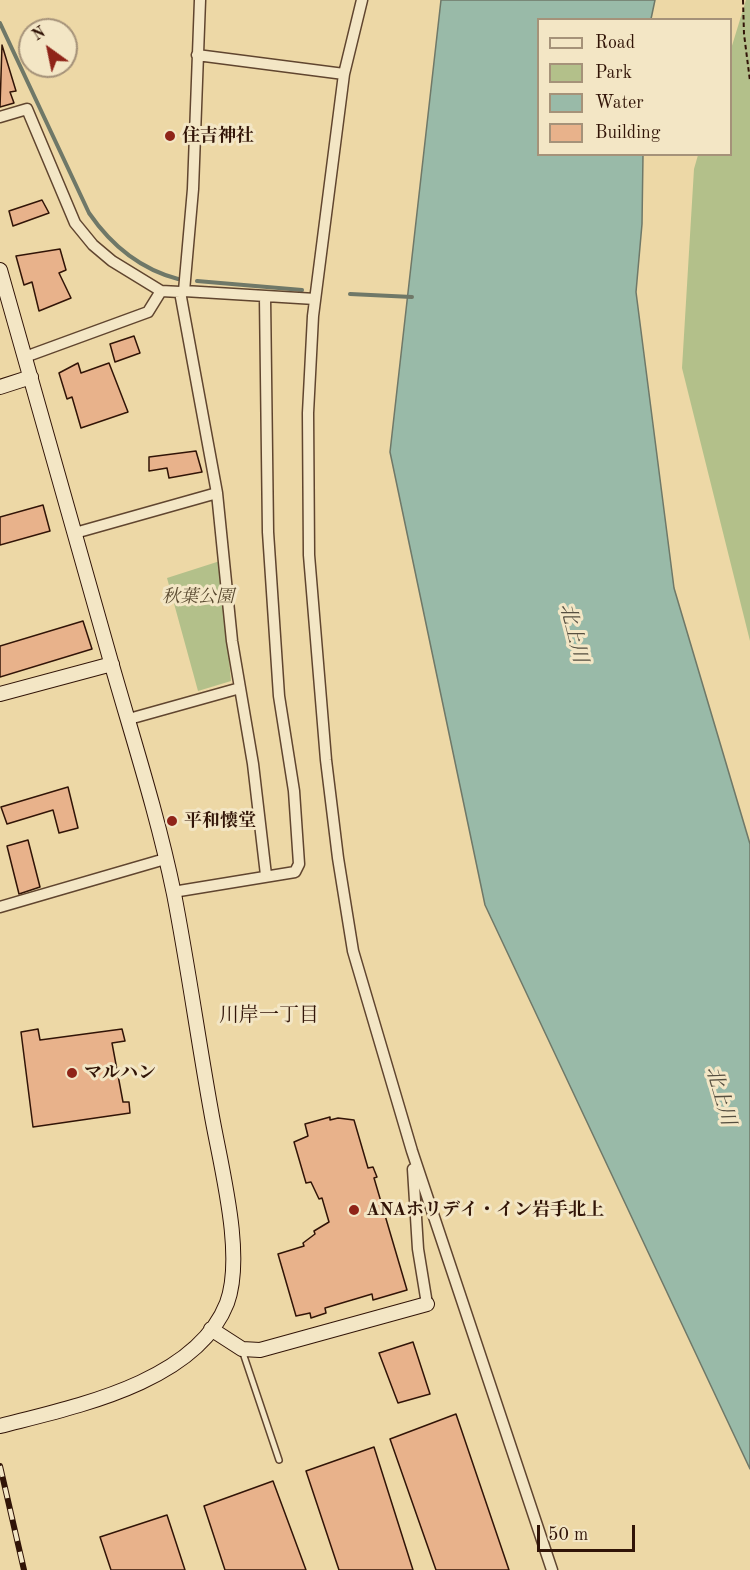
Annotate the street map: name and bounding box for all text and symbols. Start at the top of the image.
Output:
north arrow [18,18,78,78]
legend [537,18,732,156]
text: N [30,25,49,45]
text: Road [595,34,635,52]
text: Park [595,64,632,82]
text: Water [595,94,644,112]
text: Building [595,124,660,142]
place label: 住吉神社 [182,125,254,147]
marker: 住吉神社 [163,129,177,143]
park label: 秋葉公園 [162,586,234,608]
water label: 北上川 [554,601,592,665]
place label: 平和懐堂 [184,810,256,832]
marker: 平和懐堂 [165,814,179,828]
district label: 川岸一丁目 [219,1004,319,1028]
place label: マルハン [84,1062,156,1084]
water label: 北上川 [700,1064,740,1128]
marker: マルハン [65,1066,79,1080]
place label: ANAホリデイ・イン岩手北上 [366,1199,604,1221]
marker: ANAホリデイ・イン岩手北上 [347,1203,361,1217]
scale bar [540,1513,638,1551]
text: 50 m [548,1526,588,1544]

